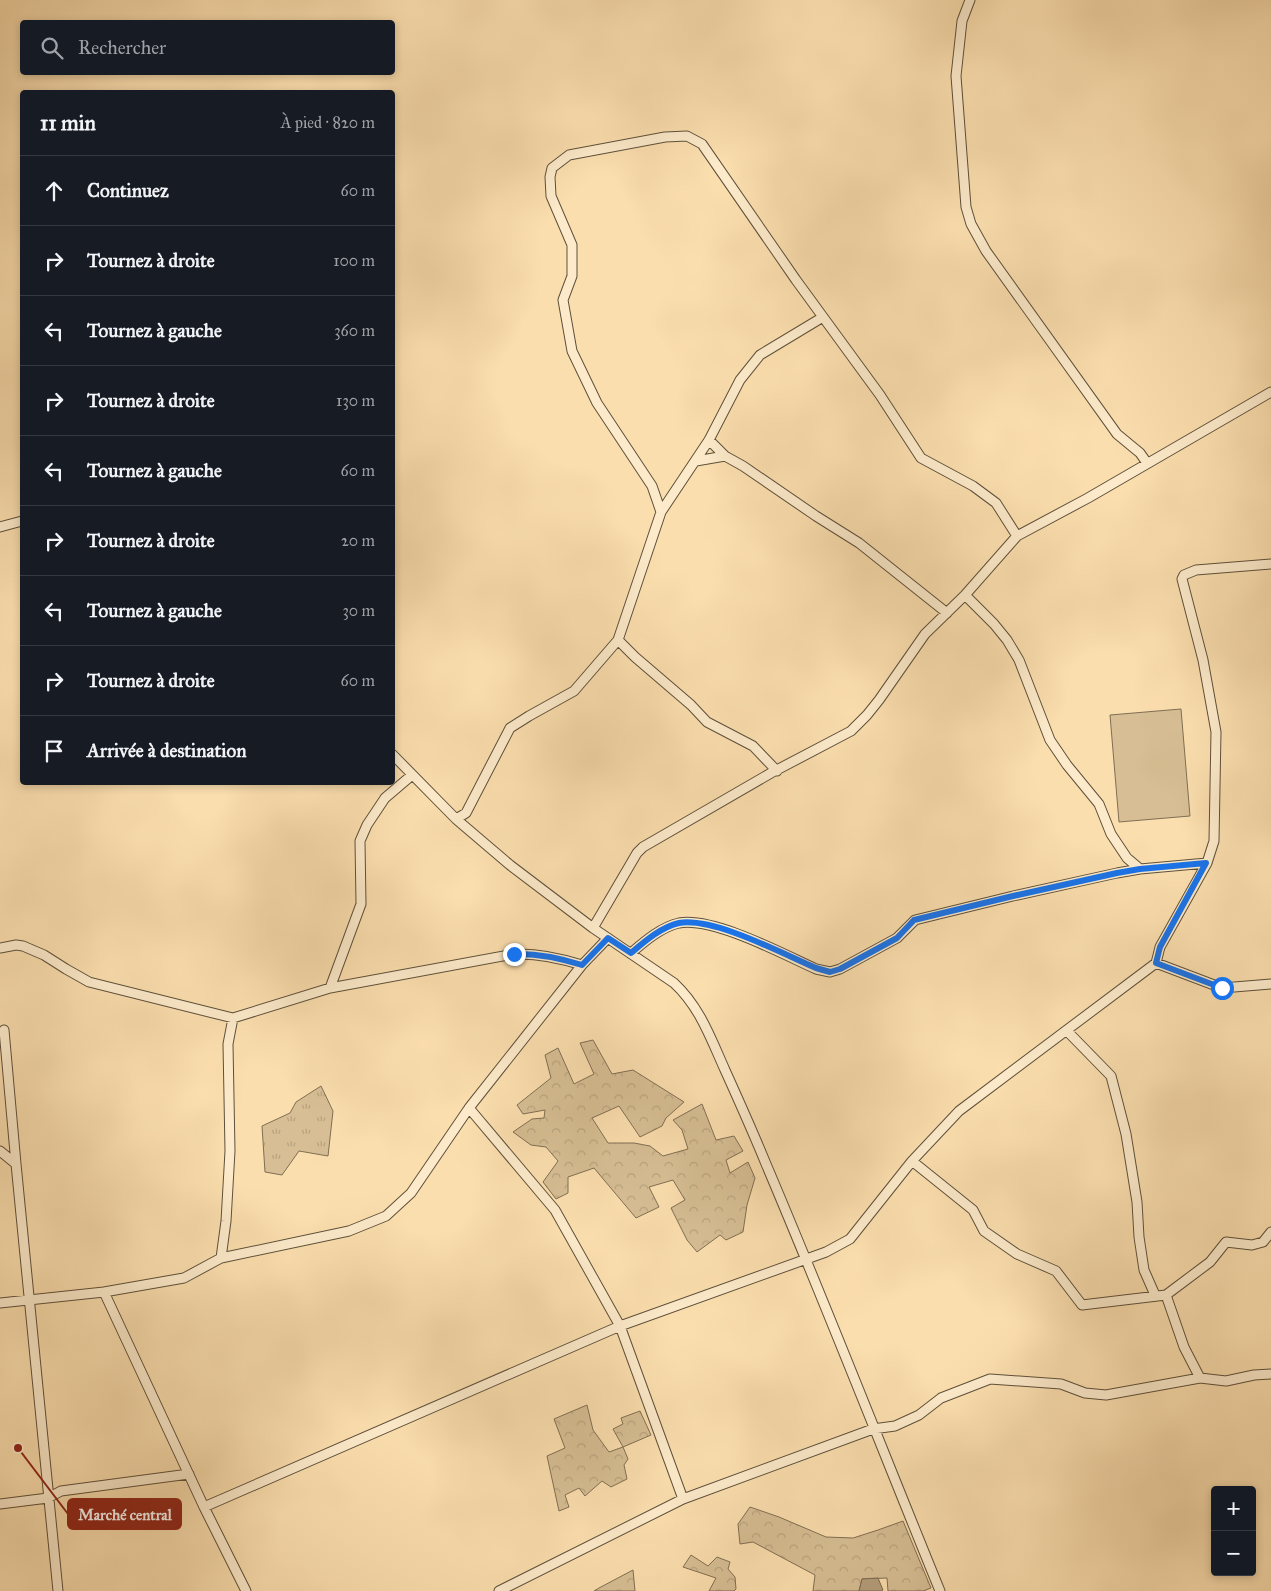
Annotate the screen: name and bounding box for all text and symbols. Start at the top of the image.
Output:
search box [20,20,395,75]
icon: search [38,34,66,62]
text: Rechercher [78,36,166,59]
text: 11 min [40,110,96,136]
text: À pied · 820 m [281,113,375,132]
icon: ahead [40,177,68,205]
text: Continuez [87,179,169,202]
text: 60 m [341,181,375,200]
icon: right [40,247,68,275]
text: Tournez à droite [87,249,215,272]
text: 100 m [333,251,375,270]
icon: left [40,317,68,345]
text: Tournez à gauche [87,319,222,342]
text: 360 m [334,321,375,340]
icon: right [40,387,68,415]
text: Tournez à droite [87,389,215,412]
text: 130 m [336,391,375,410]
icon: left [40,457,68,485]
text: Tournez à gauche [87,459,222,482]
text: 60 m [341,461,375,480]
icon: right [40,527,68,555]
text: Tournez à droite [87,529,215,552]
text: 20 m [341,531,375,550]
icon: left [40,597,68,625]
text: Tournez à gauche [87,599,222,622]
text: 30 m [342,601,375,620]
icon: right [40,667,68,695]
text: Tournez à droite [87,669,215,692]
text: 60 m [341,671,375,690]
icon: arrive [40,737,68,765]
text: Arrivée à destination [87,739,246,762]
route end [503,943,526,966]
route start [1211,977,1234,1000]
map controls [1211,1486,1256,1576]
button: + [1211,1486,1256,1531]
callout: Marché central [68,1499,181,1529]
text: Marché central [78,1506,173,1524]
button: − [1211,1531,1256,1576]

